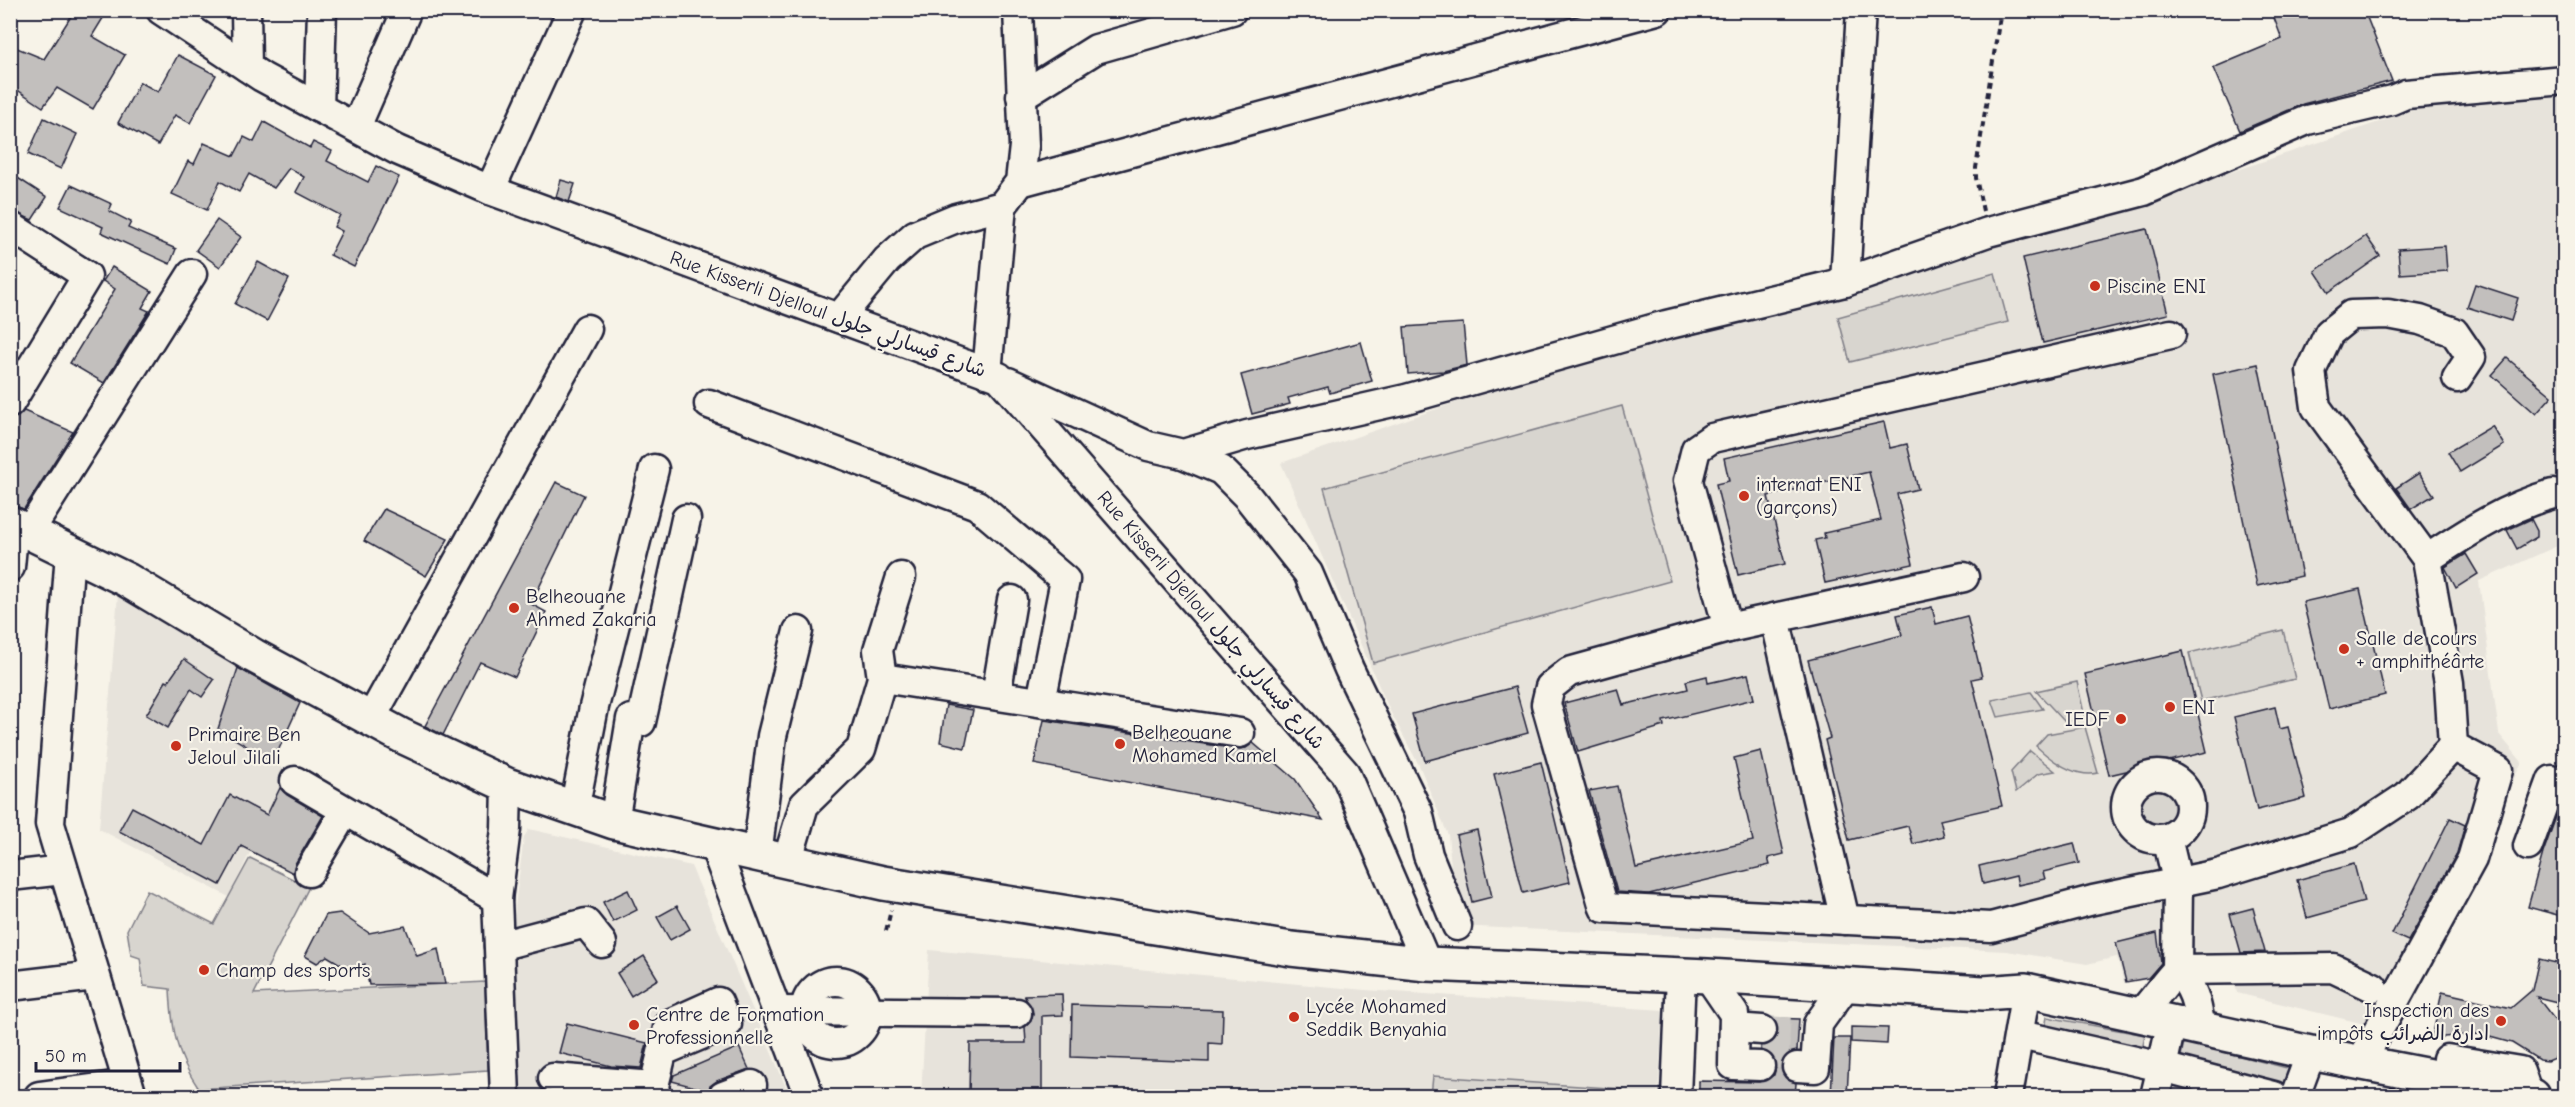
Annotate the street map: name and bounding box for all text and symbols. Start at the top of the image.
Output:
street label: Rue Kisserli Djelloul شارع قيسارلي جلول [665,246,989,388]
place label: Piscine ENI [2107,275,2206,298]
marker: Piscine ENI [2088,279,2102,293]
place label: internat ENI (garçons) [1756,473,1862,519]
street label: Rue Kisserli Djelloul شارع قيسارلي جلول [1088,486,1330,758]
marker: internat ENI (garçons) [1737,489,1751,503]
place label: Belheouane Ahmed Zakaria [526,585,657,631]
marker: Belheouane Ahmed Zakaria [507,601,521,615]
place label: Salle de cours + amphithéârte [2356,627,2484,673]
marker: Salle de cours + amphithéârte [2337,642,2351,656]
place label: ENI [2182,696,2215,719]
marker: ENI [2163,700,2177,714]
place label: IEDF [2065,708,2109,731]
marker: IEDF [2114,712,2128,726]
place label: Belheouane Mohamed Kamel [1132,721,1277,767]
place label: Primaire Ben Jeloul Jilali [188,723,301,769]
marker: Belheouane Mohamed Kamel [1113,737,1127,751]
marker: Primaire Ben Jeloul Jilali [169,739,183,753]
place label: Champ des sports [216,959,370,982]
marker: Champ des sports [197,963,211,977]
place label: Lycée Mohamed Seddik Benyahia [1306,995,1447,1041]
place label: Inspection des impôts ادارة الضرائب [2317,999,2489,1045]
place label: Centre de Formation Professionnelle [646,1003,824,1049]
marker: Lycée Mohamed Seddik Benyahia [1287,1010,1301,1024]
marker: Inspection des impôts ادارة الضرائب [2494,1014,2508,1028]
marker: Centre de Formation Professionnelle [627,1018,641,1032]
scale bar [36,1035,180,1073]
text: 50 m [45,1046,87,1067]

